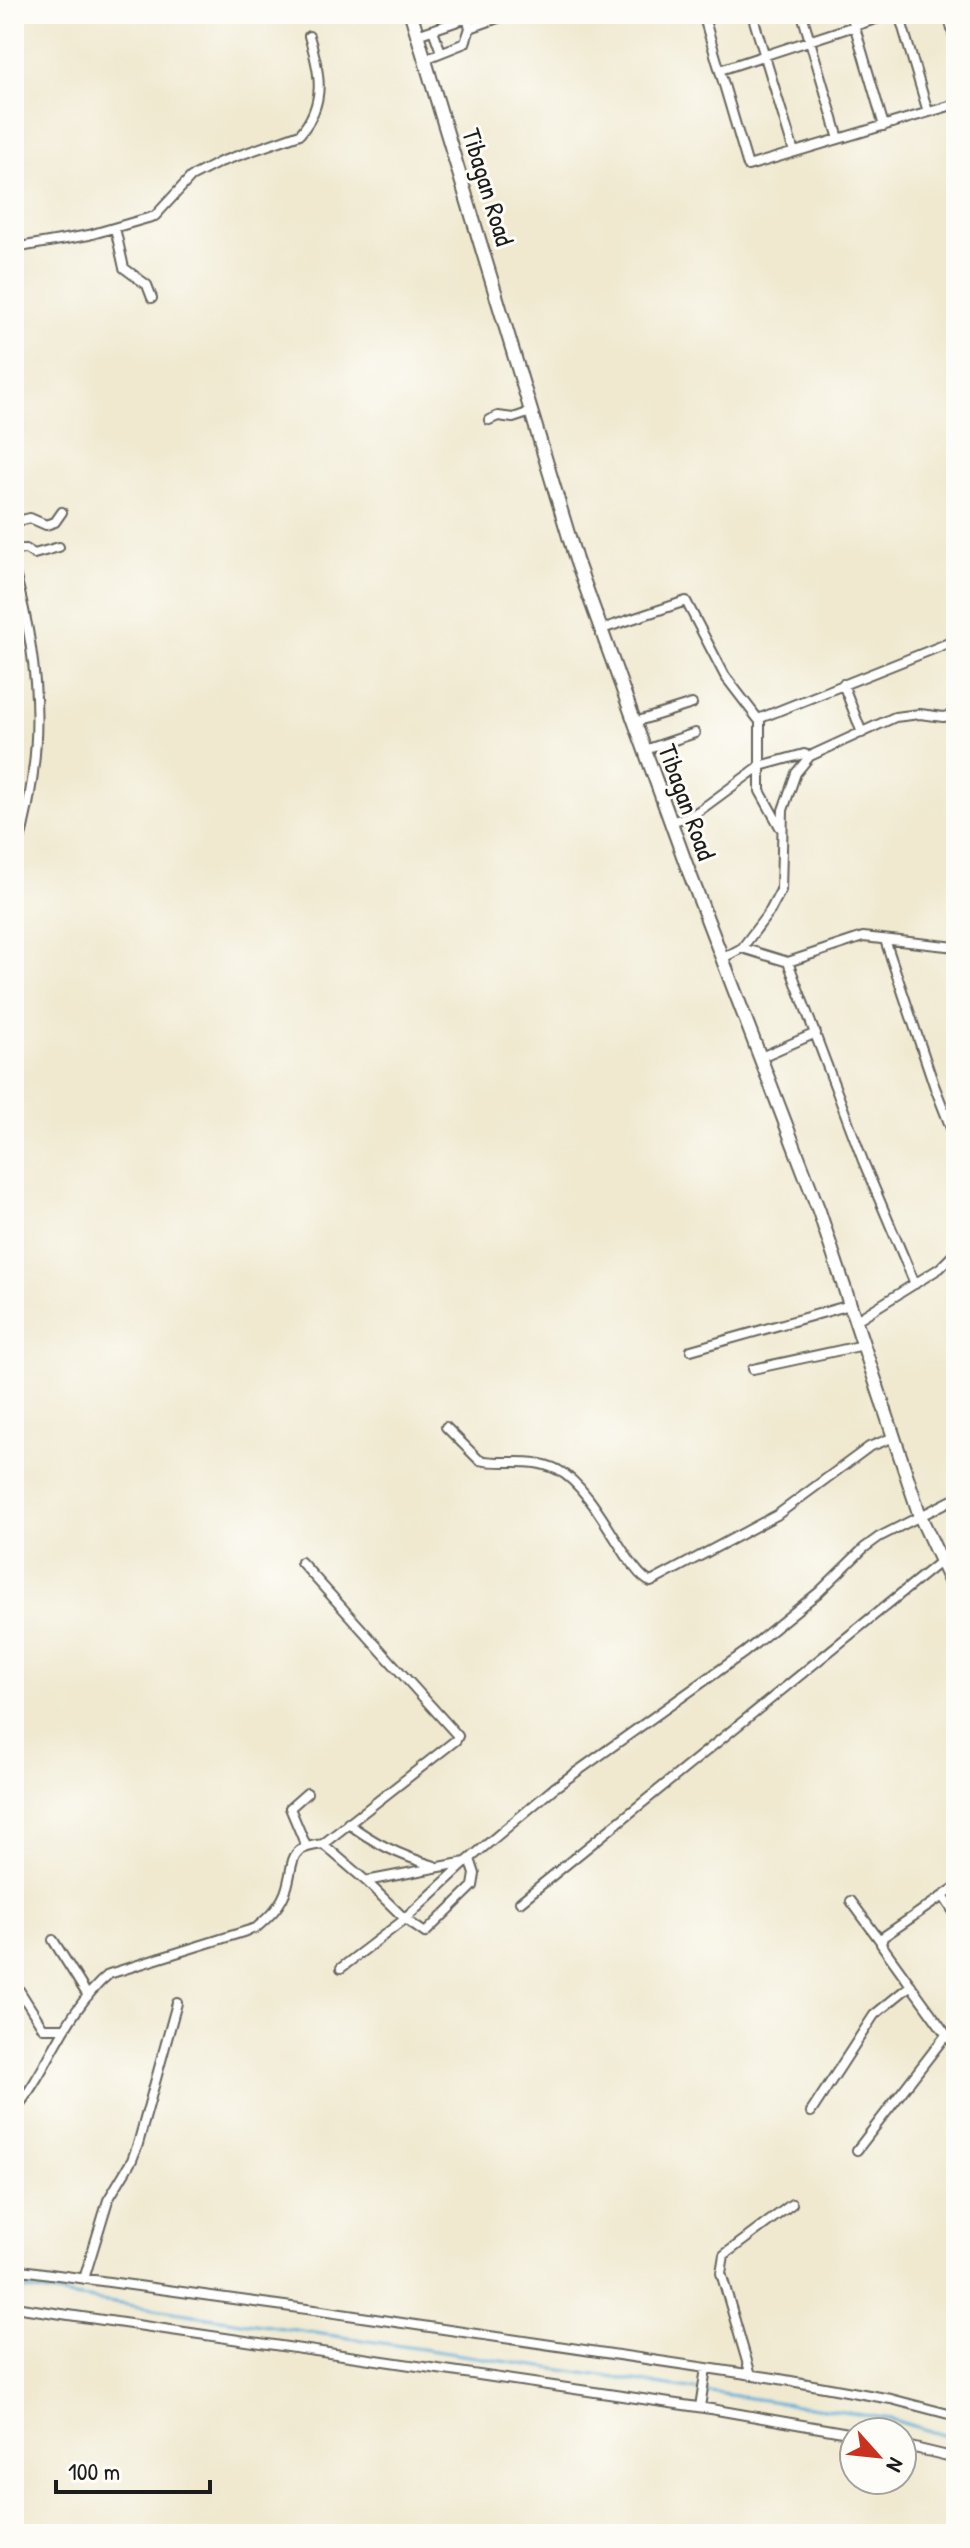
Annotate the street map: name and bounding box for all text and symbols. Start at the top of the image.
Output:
street label: Tibagan Road [454,124,523,250]
street label: Tibagan Road [650,739,725,865]
north arrow [838,2416,918,2496]
scale bar [56,2444,210,2494]
text: N [880,2453,912,2477]
text: 100 m [68,2455,120,2487]

